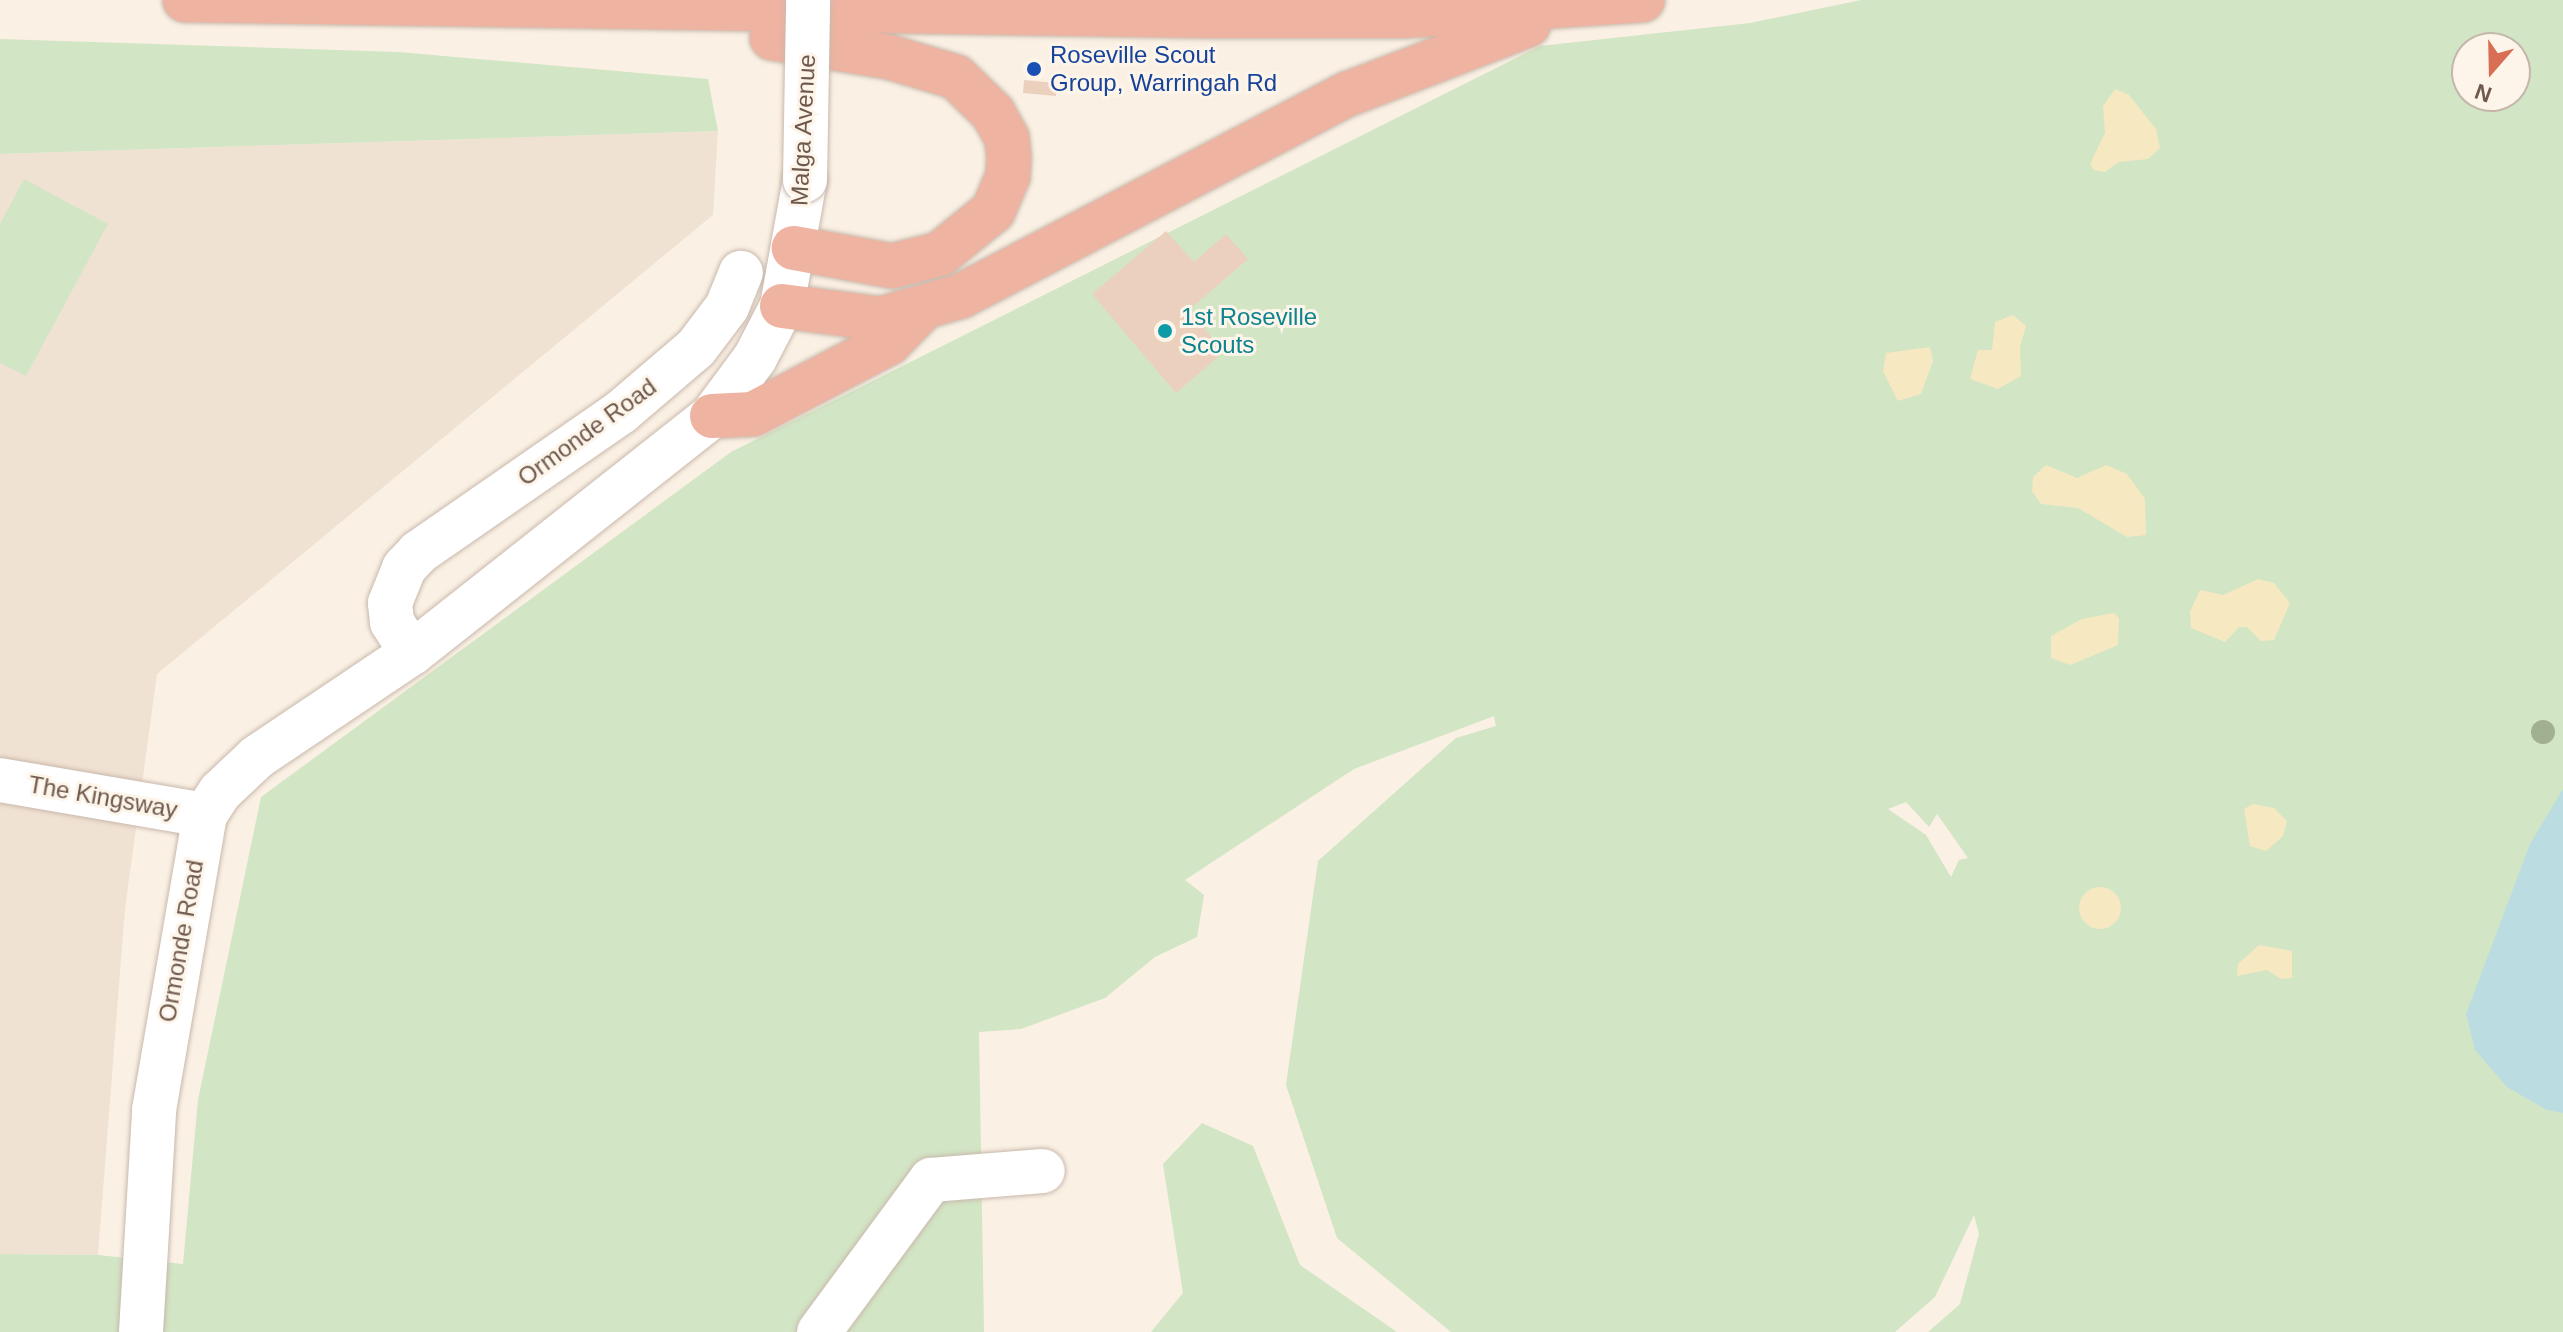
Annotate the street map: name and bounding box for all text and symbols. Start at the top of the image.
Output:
north arrow [2451,32,2531,112]
place label: Roseville Scout Group, Warringah Rd [1050,41,1277,97]
street label: Malga Avenue [785,53,821,207]
marker: Roseville Scout Group, Warringah Rd [1025,60,1043,78]
text: N [2472,79,2495,108]
place label: 1st Roseville Scouts [1181,303,1317,359]
marker: 1st Roseville Scouts [1156,322,1174,340]
street label: Ormonde Road [512,372,662,492]
street label: The Kingsway [26,770,180,824]
street label: Ormonde Road [153,858,209,1024]

